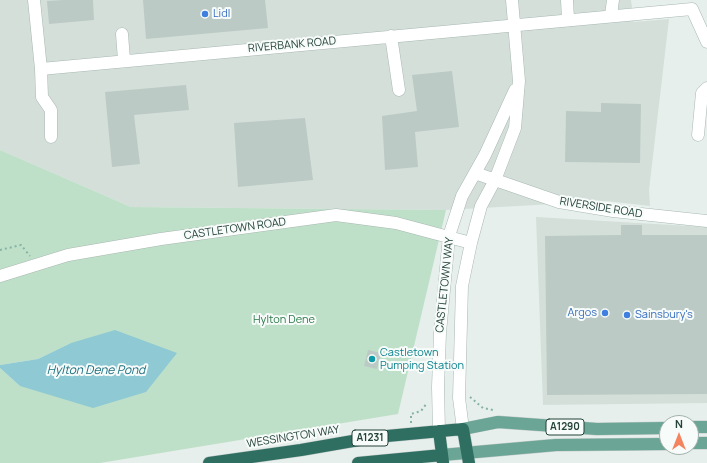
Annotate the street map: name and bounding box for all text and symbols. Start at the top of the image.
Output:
place label: Lidl [213,7,230,21]
marker: Lidl [200,9,210,19]
street label: RIVERBANK ROAD [247,35,337,55]
street label: RIVERSIDE ROAD [559,195,643,221]
street label: CASTLETOWN ROAD [183,215,287,243]
street label: CASTLETOWN WAY [433,237,457,333]
place label: Argos [568,306,597,320]
marker: Argos [600,308,610,318]
place label: Sainsbury's [635,308,693,322]
marker: Sainsbury's [622,310,632,320]
park label: Hylton Dene [253,313,315,327]
place label: Castletown Pumping Station [380,346,464,372]
marker: Castletown Pumping Station [367,354,377,364]
water label: Hylton Dene Pond [47,364,145,378]
north arrow [659,415,699,455]
text: N [675,416,683,431]
road number: A1290 [546,419,584,435]
street label: WESSINGTON WAY [246,423,340,451]
road number: A1231 [352,430,388,446]

